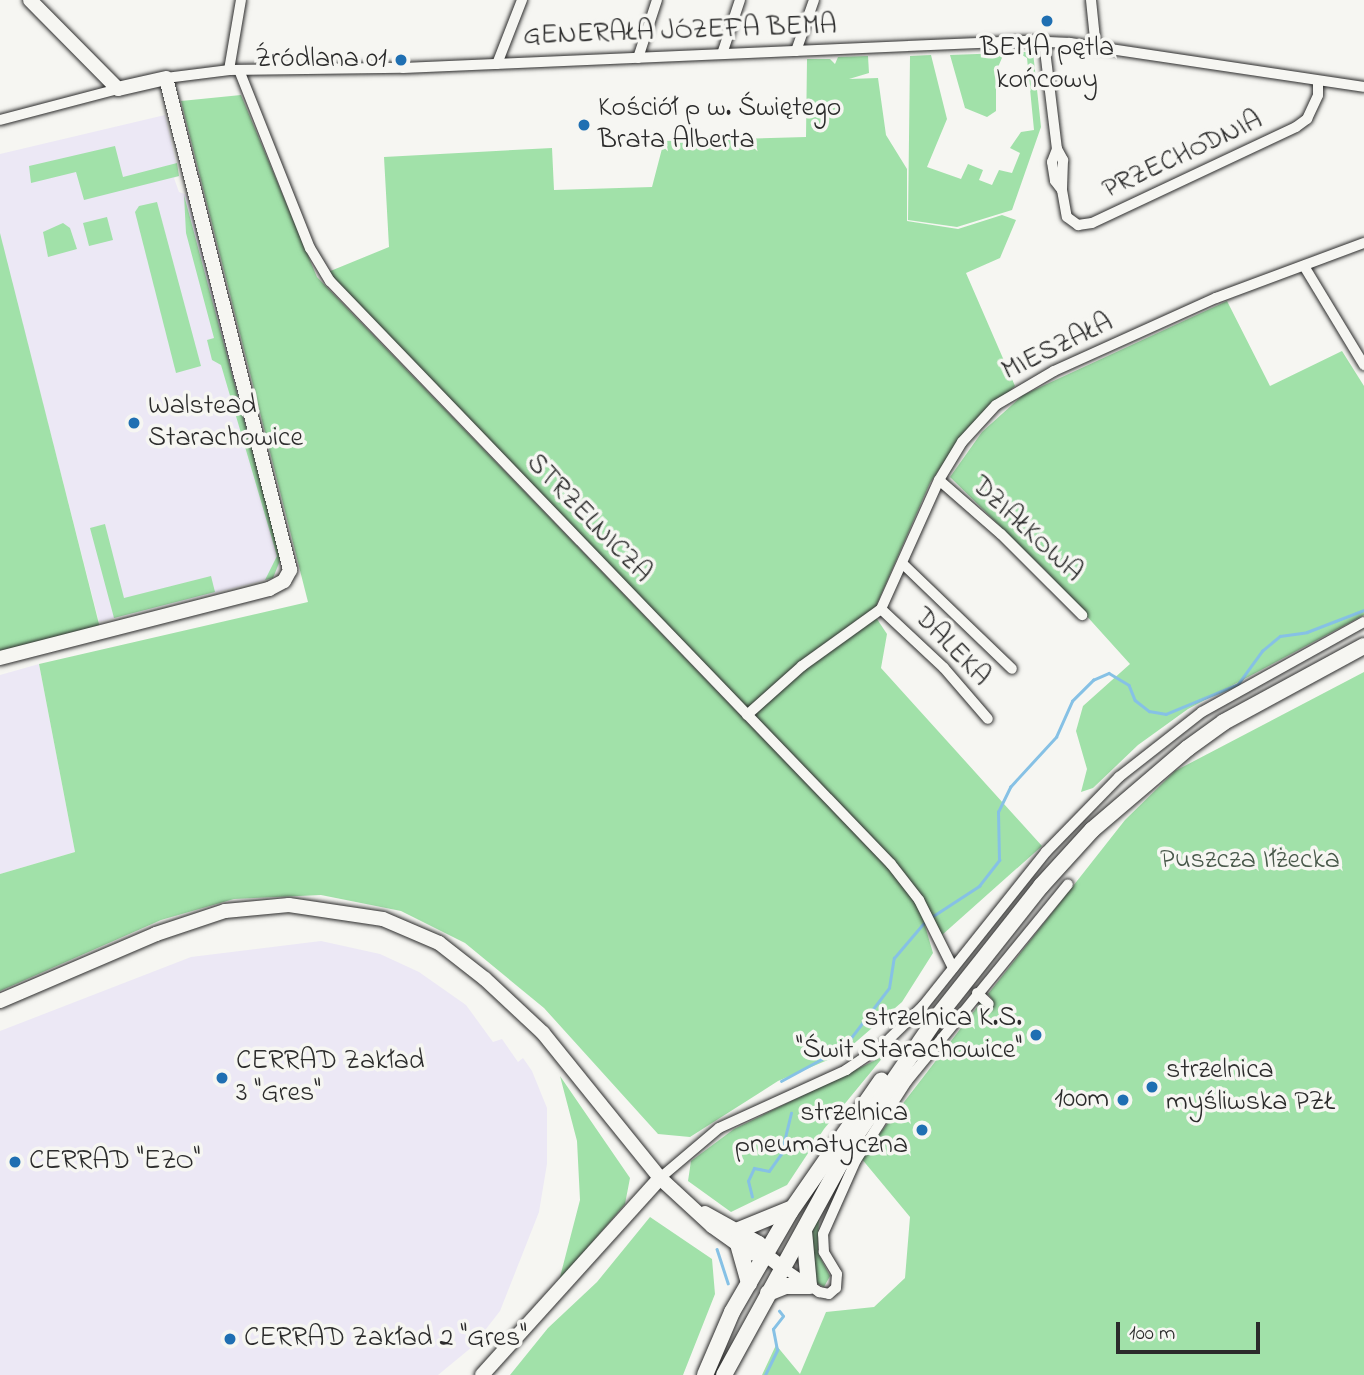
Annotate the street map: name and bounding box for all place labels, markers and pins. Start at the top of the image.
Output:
marker: BEMA pętla końcowy [1039,13,1055,29]
place label: BEMA pętla końcowy [980,32,1114,98]
place label: Źródlana 01 [255,43,387,77]
marker: Źródlana 01 [393,52,409,68]
place label: Kościół p w. Świętego Brata Alberta [598,92,841,158]
marker: Kościół p w. Świętego Brata Alberta [576,117,592,133]
place label: Walstead Starachowice [148,390,303,456]
marker: Walstead Starachowice [126,415,142,431]
place label: strzelnica K.S. "Świt Starachowice" [796,1002,1022,1068]
marker: strzelnica K.S. "Świt Starachowice" [1028,1027,1044,1043]
place label: CERRAD Zakład 3 "Gres" [236,1045,425,1111]
place label: strzelnica myśliwska PZŁ [1166,1054,1335,1120]
marker: CERRAD Zakład 3 "Gres" [214,1070,230,1086]
marker: strzelnica myśliwska PZŁ [1144,1079,1160,1095]
place label: 100m [1054,1083,1109,1117]
marker: 100m [1115,1092,1131,1108]
place label: strzelnica pneumatyczna [735,1097,908,1163]
marker: strzelnica pneumatyczna [914,1122,930,1138]
place label: CERRAD "EZO" [29,1145,200,1179]
marker: CERRAD "EZO" [7,1154,23,1170]
place label: CERRAD Zakład 2 "Gres" [244,1322,527,1356]
marker: CERRAD Zakład 2 "Gres" [222,1331,238,1347]

